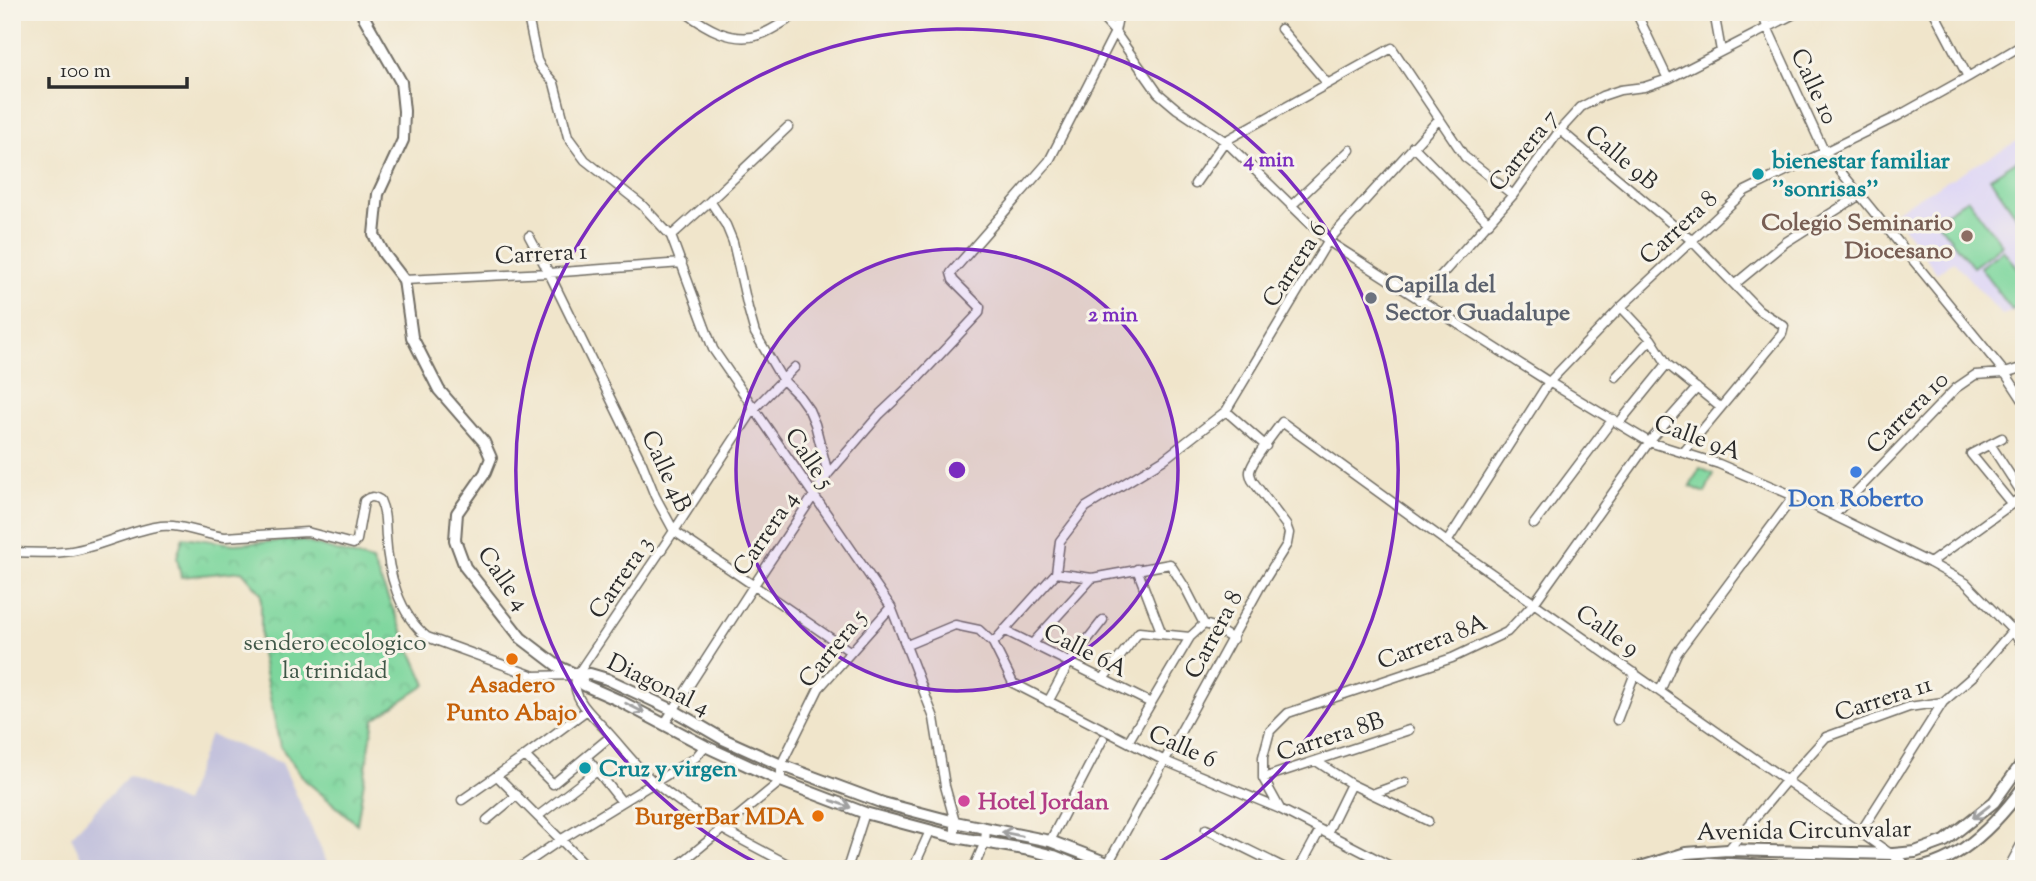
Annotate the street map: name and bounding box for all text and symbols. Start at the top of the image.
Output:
street label: Calle 10 [1781,43,1846,130]
scale bar [49,46,187,90]
text: 100 m [60,57,111,87]
street label: Carrera 7 [1482,103,1568,200]
street label: Calle 9B [1577,118,1665,199]
place label: bienestar familiar ''sonrisas'' [1771,145,1951,207]
text: 4 min [1243,146,1295,176]
marker: bienestar familiar ''sonrisas'' [1750,166,1766,182]
street label: Carrera 8 [1633,183,1726,274]
place label: Colegio Seminario Diocesano [1761,207,1953,269]
street label: Carrera 6 [1255,216,1336,315]
marker: Colegio Seminario Diocesano [1959,228,1975,244]
street label: Carrera 1 [494,236,588,274]
place label: Capilla del Sector Guadalupe [1385,269,1570,331]
marker: Capilla del Sector Guadalupe [1363,290,1379,306]
text: 2 min [1088,301,1139,331]
street label: Carrera 10 [1859,364,1957,462]
street label: Calle 9A [1649,407,1746,471]
street label: Calle 5 [775,422,841,497]
street label: Calle 4B [631,425,699,518]
centre of rings [945,458,969,482]
marker: Don Roberto [1848,464,1864,480]
place label: Don Roberto [1788,483,1924,517]
street label: Carrera 4 [726,485,808,584]
street label: Carrera 3 [581,530,662,627]
street label: Calle 4 [468,540,537,618]
street label: Carrera 8 [1177,585,1252,685]
street label: Calle 9 [1568,597,1646,666]
street label: Carrera 5 [791,603,876,696]
street label: Carrera 8A [1373,606,1493,679]
street label: Calle 6A [1037,616,1134,688]
park label: sendero ecologico la trinidad [243,627,427,689]
street label: Diagonal 4 [601,646,715,725]
marker: Asadero Punto Abajo [504,651,520,667]
street label: Carrera 11 [1831,668,1937,732]
place label: Asadero Punto Abajo [447,669,577,731]
one-way arrow [624,702,645,715]
street label: Carrera 8B [1272,705,1389,771]
street label: Calle 6 [1143,718,1222,778]
place label: Cruz y virgen [599,753,738,787]
marker: Cruz y virgen [577,760,593,776]
place label: Hotel Jordan [978,786,1110,820]
marker: Hotel Jordan [956,793,972,809]
one-way arrow [829,798,851,811]
place label: BurgerBar MDA [635,801,805,835]
one-way arrow [1972,805,1990,820]
marker: BurgerBar MDA [810,808,826,824]
street label: Avenida Circunvalar [1696,813,1912,851]
one-way arrow [1001,827,1024,840]

